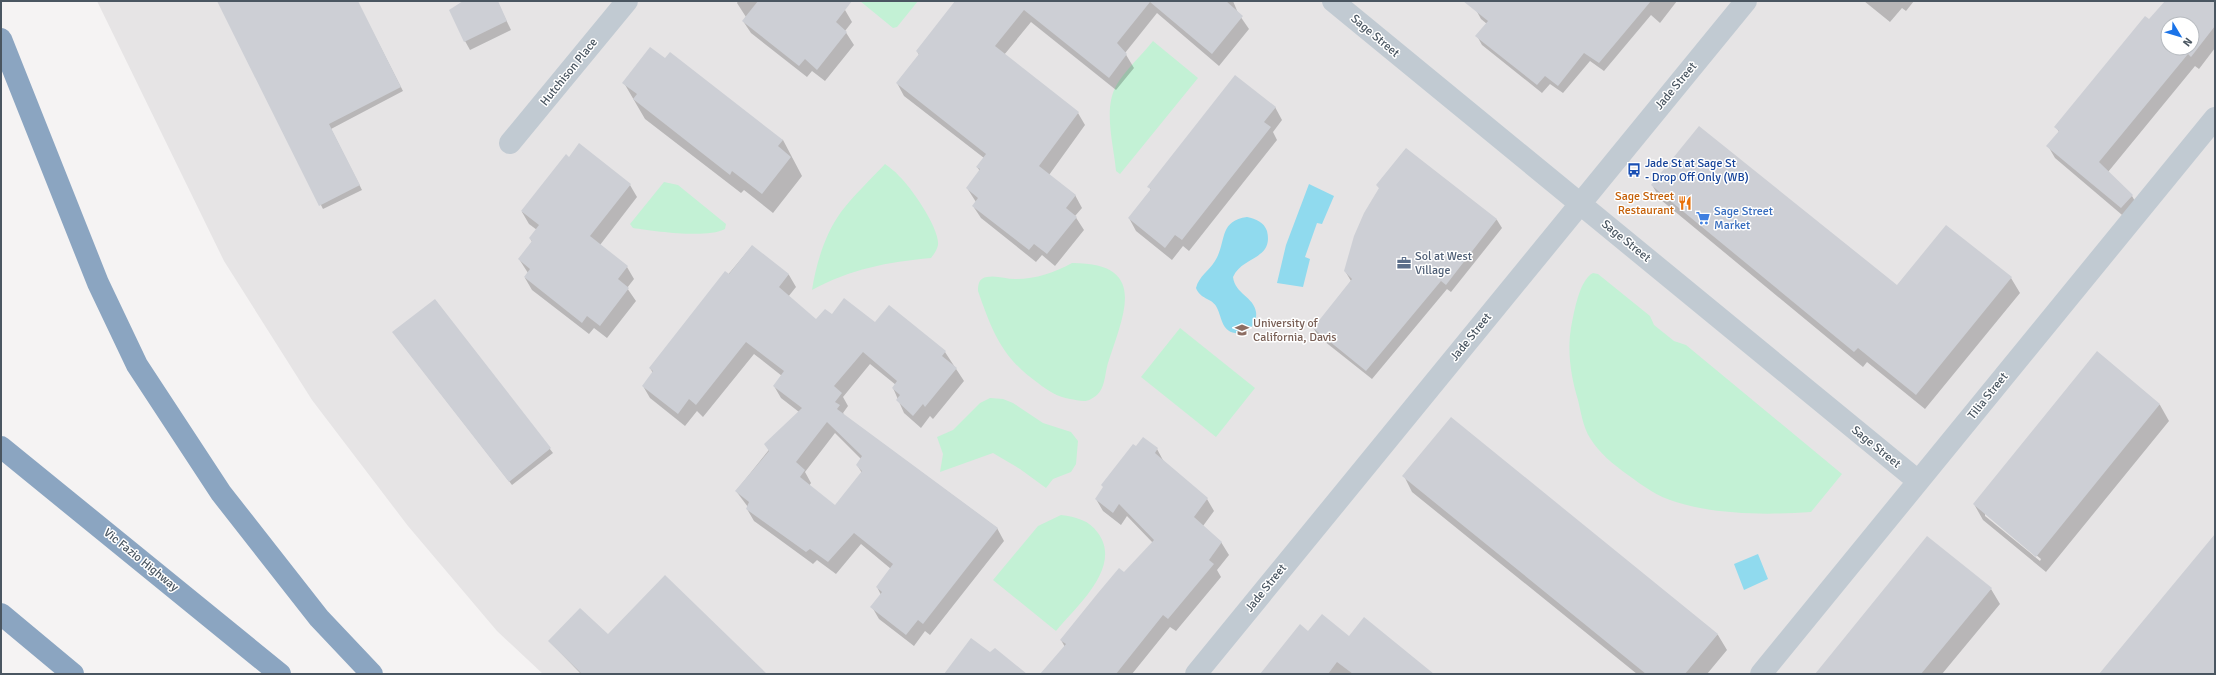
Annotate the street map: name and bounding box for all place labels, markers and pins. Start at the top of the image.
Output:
place label: Jade St at Sage St - Drop Off Only (WB) [1645,156,1749,185]
bus stop icon: Jade St at Sage St - Drop Off Only (WB) [1626,162,1642,178]
place label: Sage Street Restaurant [1615,189,1674,218]
restaurant icon: Sage Street Restaurant [1677,195,1693,211]
place label: Sage Street Market [1714,204,1773,233]
supermarket icon: Sage Street Market [1695,210,1711,226]
place label: Sol at West Village [1415,249,1472,278]
office icon: Sol at West Village [1396,255,1412,271]
place label: University of California, Davis [1253,316,1337,345]
school or university icon: University of California, Davis [1234,322,1250,338]

